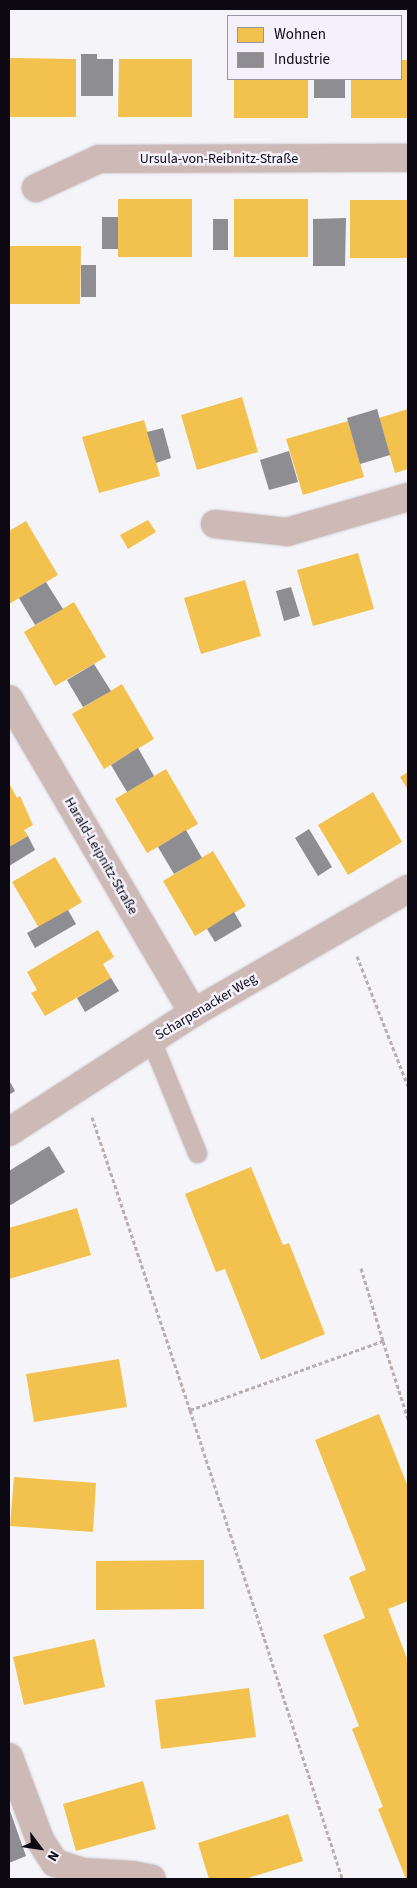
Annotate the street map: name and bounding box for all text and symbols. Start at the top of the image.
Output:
legend [227,15,402,80]
text: Wohnen [274,24,326,45]
text: Industrie [274,49,330,70]
street label: Ursula-von-Reibnitz-Straße [140,151,298,167]
street label: Harald-Leipnitz-Straße [61,794,141,918]
street label: Scharpenacker Weg [152,970,260,1044]
north arrow [15,1823,65,1873]
text: N [42,1847,64,1865]

